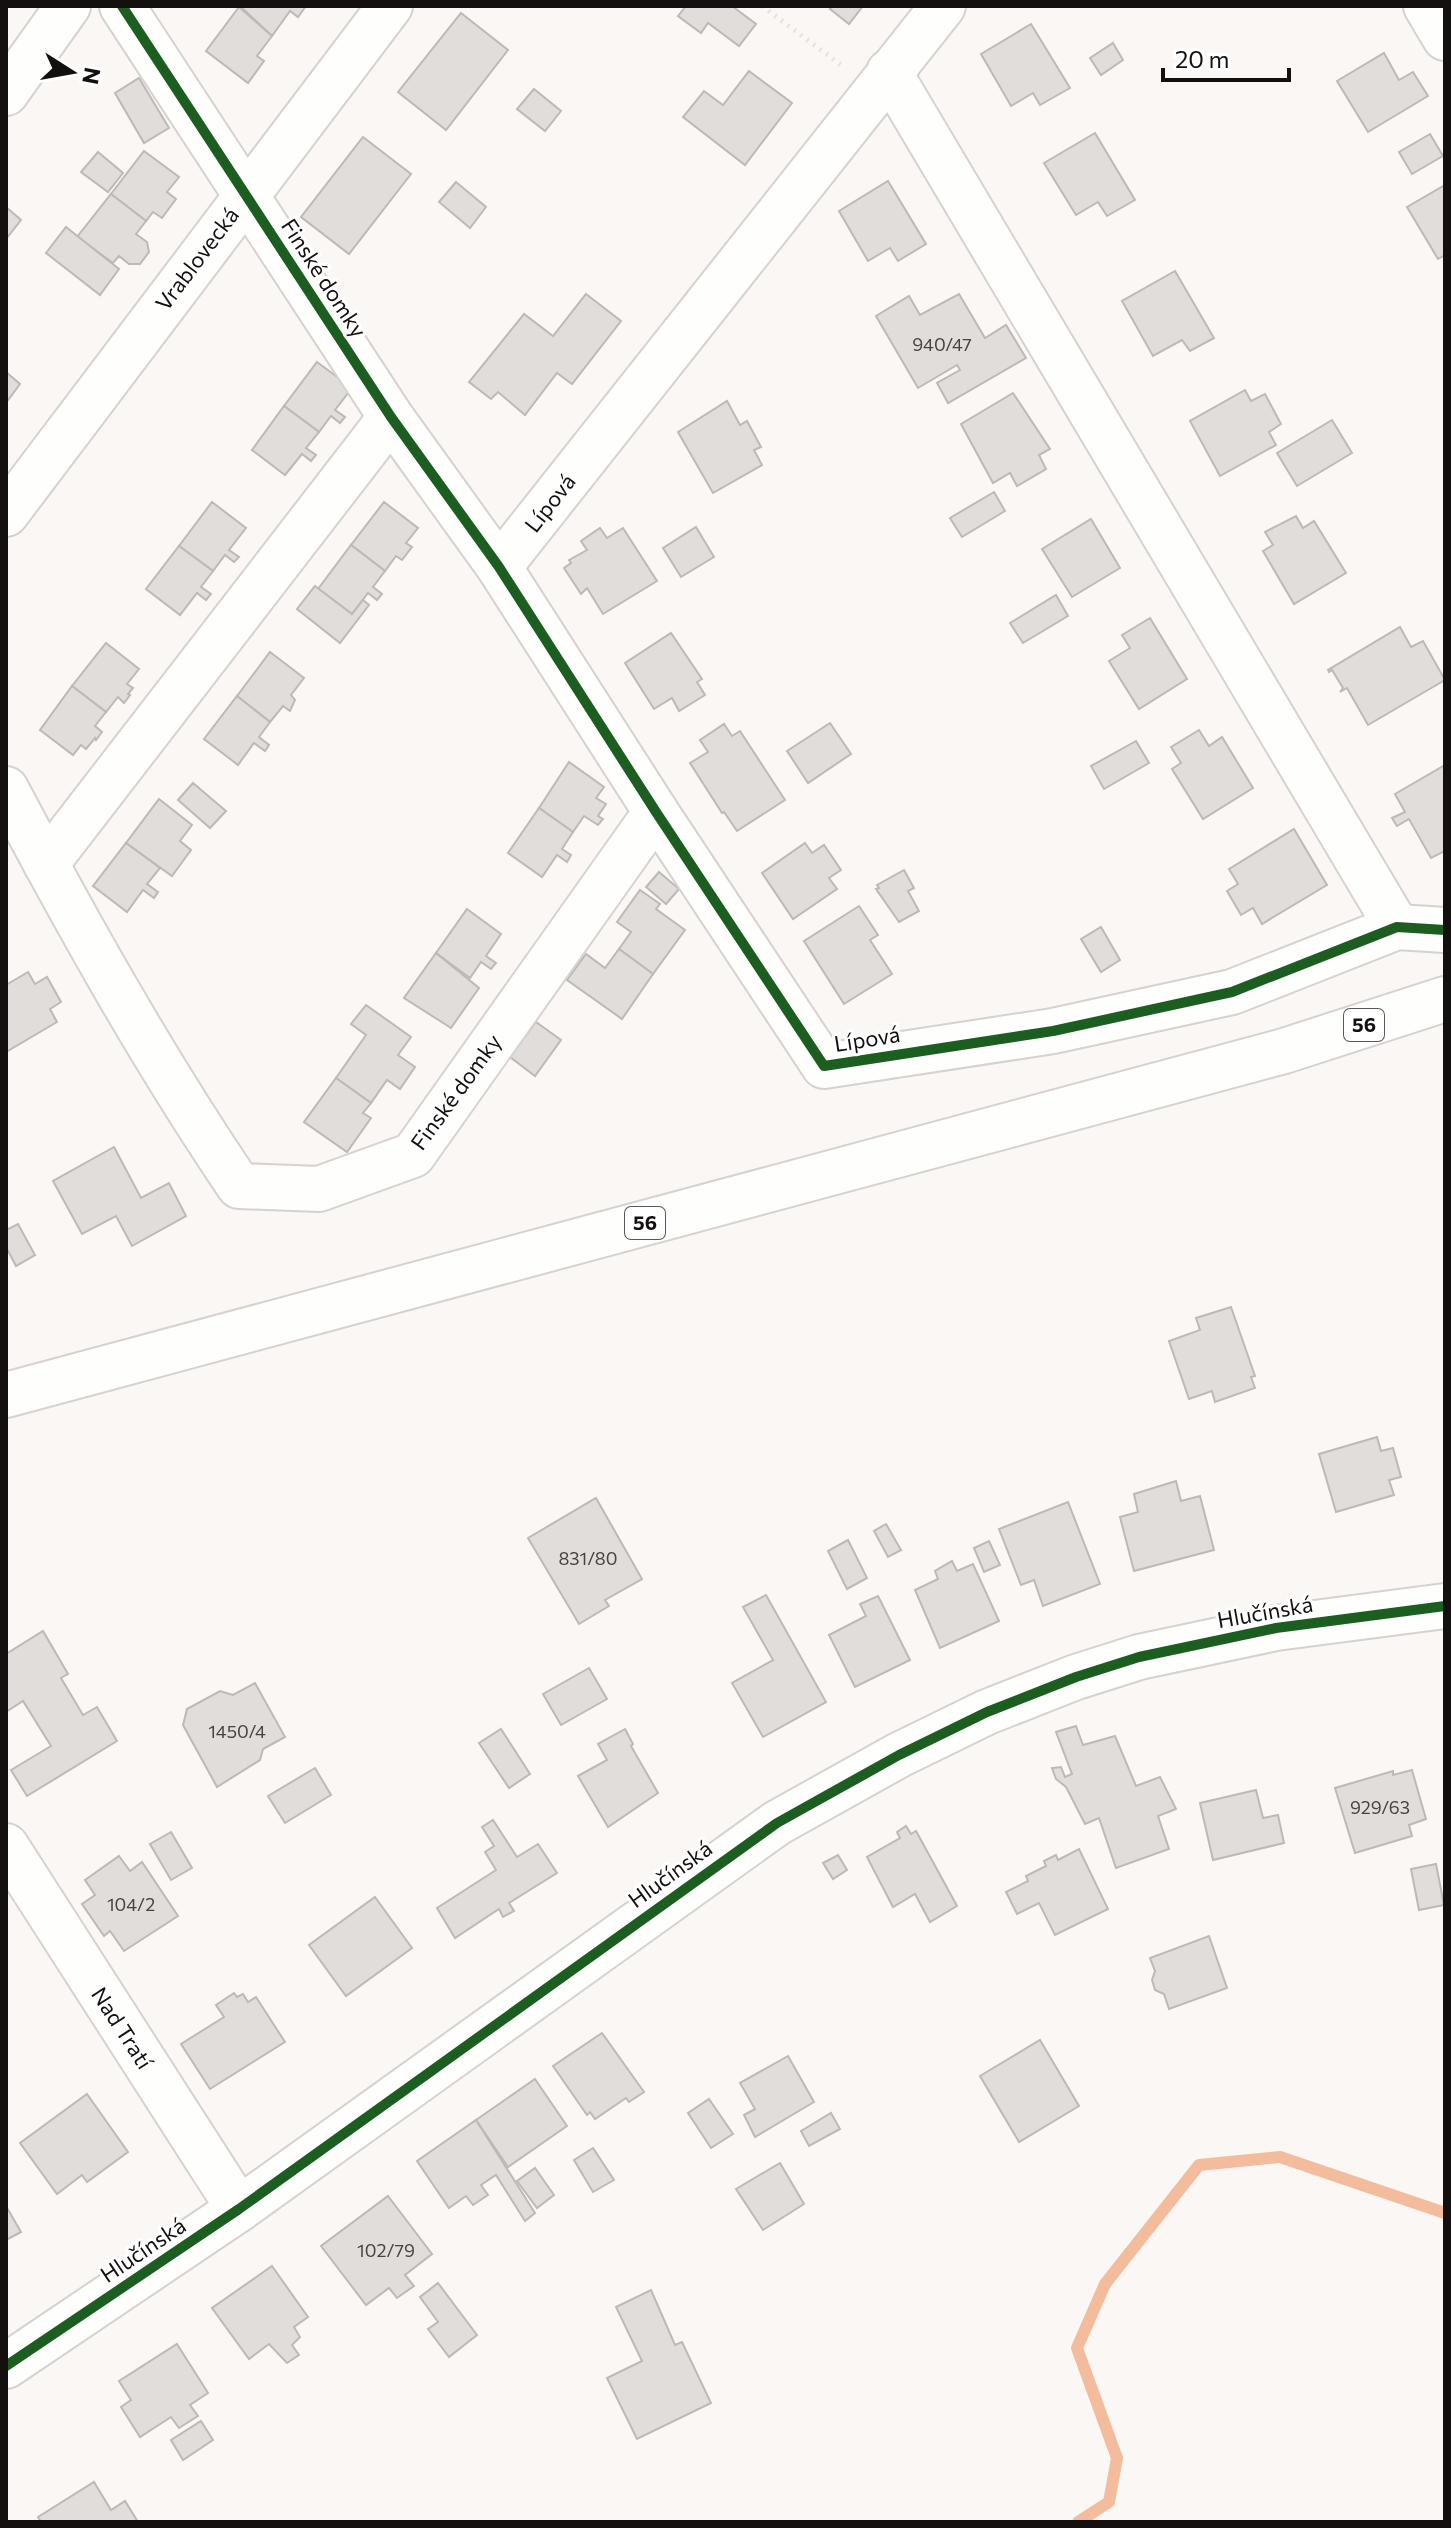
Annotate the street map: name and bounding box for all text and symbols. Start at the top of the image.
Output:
north arrow [32,32,112,112]
scale bar [1163,32,1289,82]
text: 20 m [1175,44,1229,73]
text: N [77,65,107,87]
street label: Vrablovecká [149,202,244,316]
street label: Finské domky [276,213,373,342]
house number: 940/47 [912,333,972,355]
street label: Lípová [518,468,581,537]
road number: 56 [1344,1009,1384,1041]
street label: Lípová [832,1020,902,1057]
street label: Finské domky [405,1029,507,1155]
road number: 56 [625,1207,665,1239]
house number: 831/80 [558,1547,618,1569]
street label: Hlučínská [1215,1590,1315,1633]
house number: 1450/4 [208,1720,266,1742]
house number: 929/63 [1350,1796,1410,1818]
street label: Hlučínská [623,1834,717,1913]
house number: 104/2 [107,1893,155,1915]
street label: Nad Tratí [86,1982,160,2075]
street label: Hlučínská [95,2211,190,2288]
house number: 102/79 [357,2239,415,2261]

